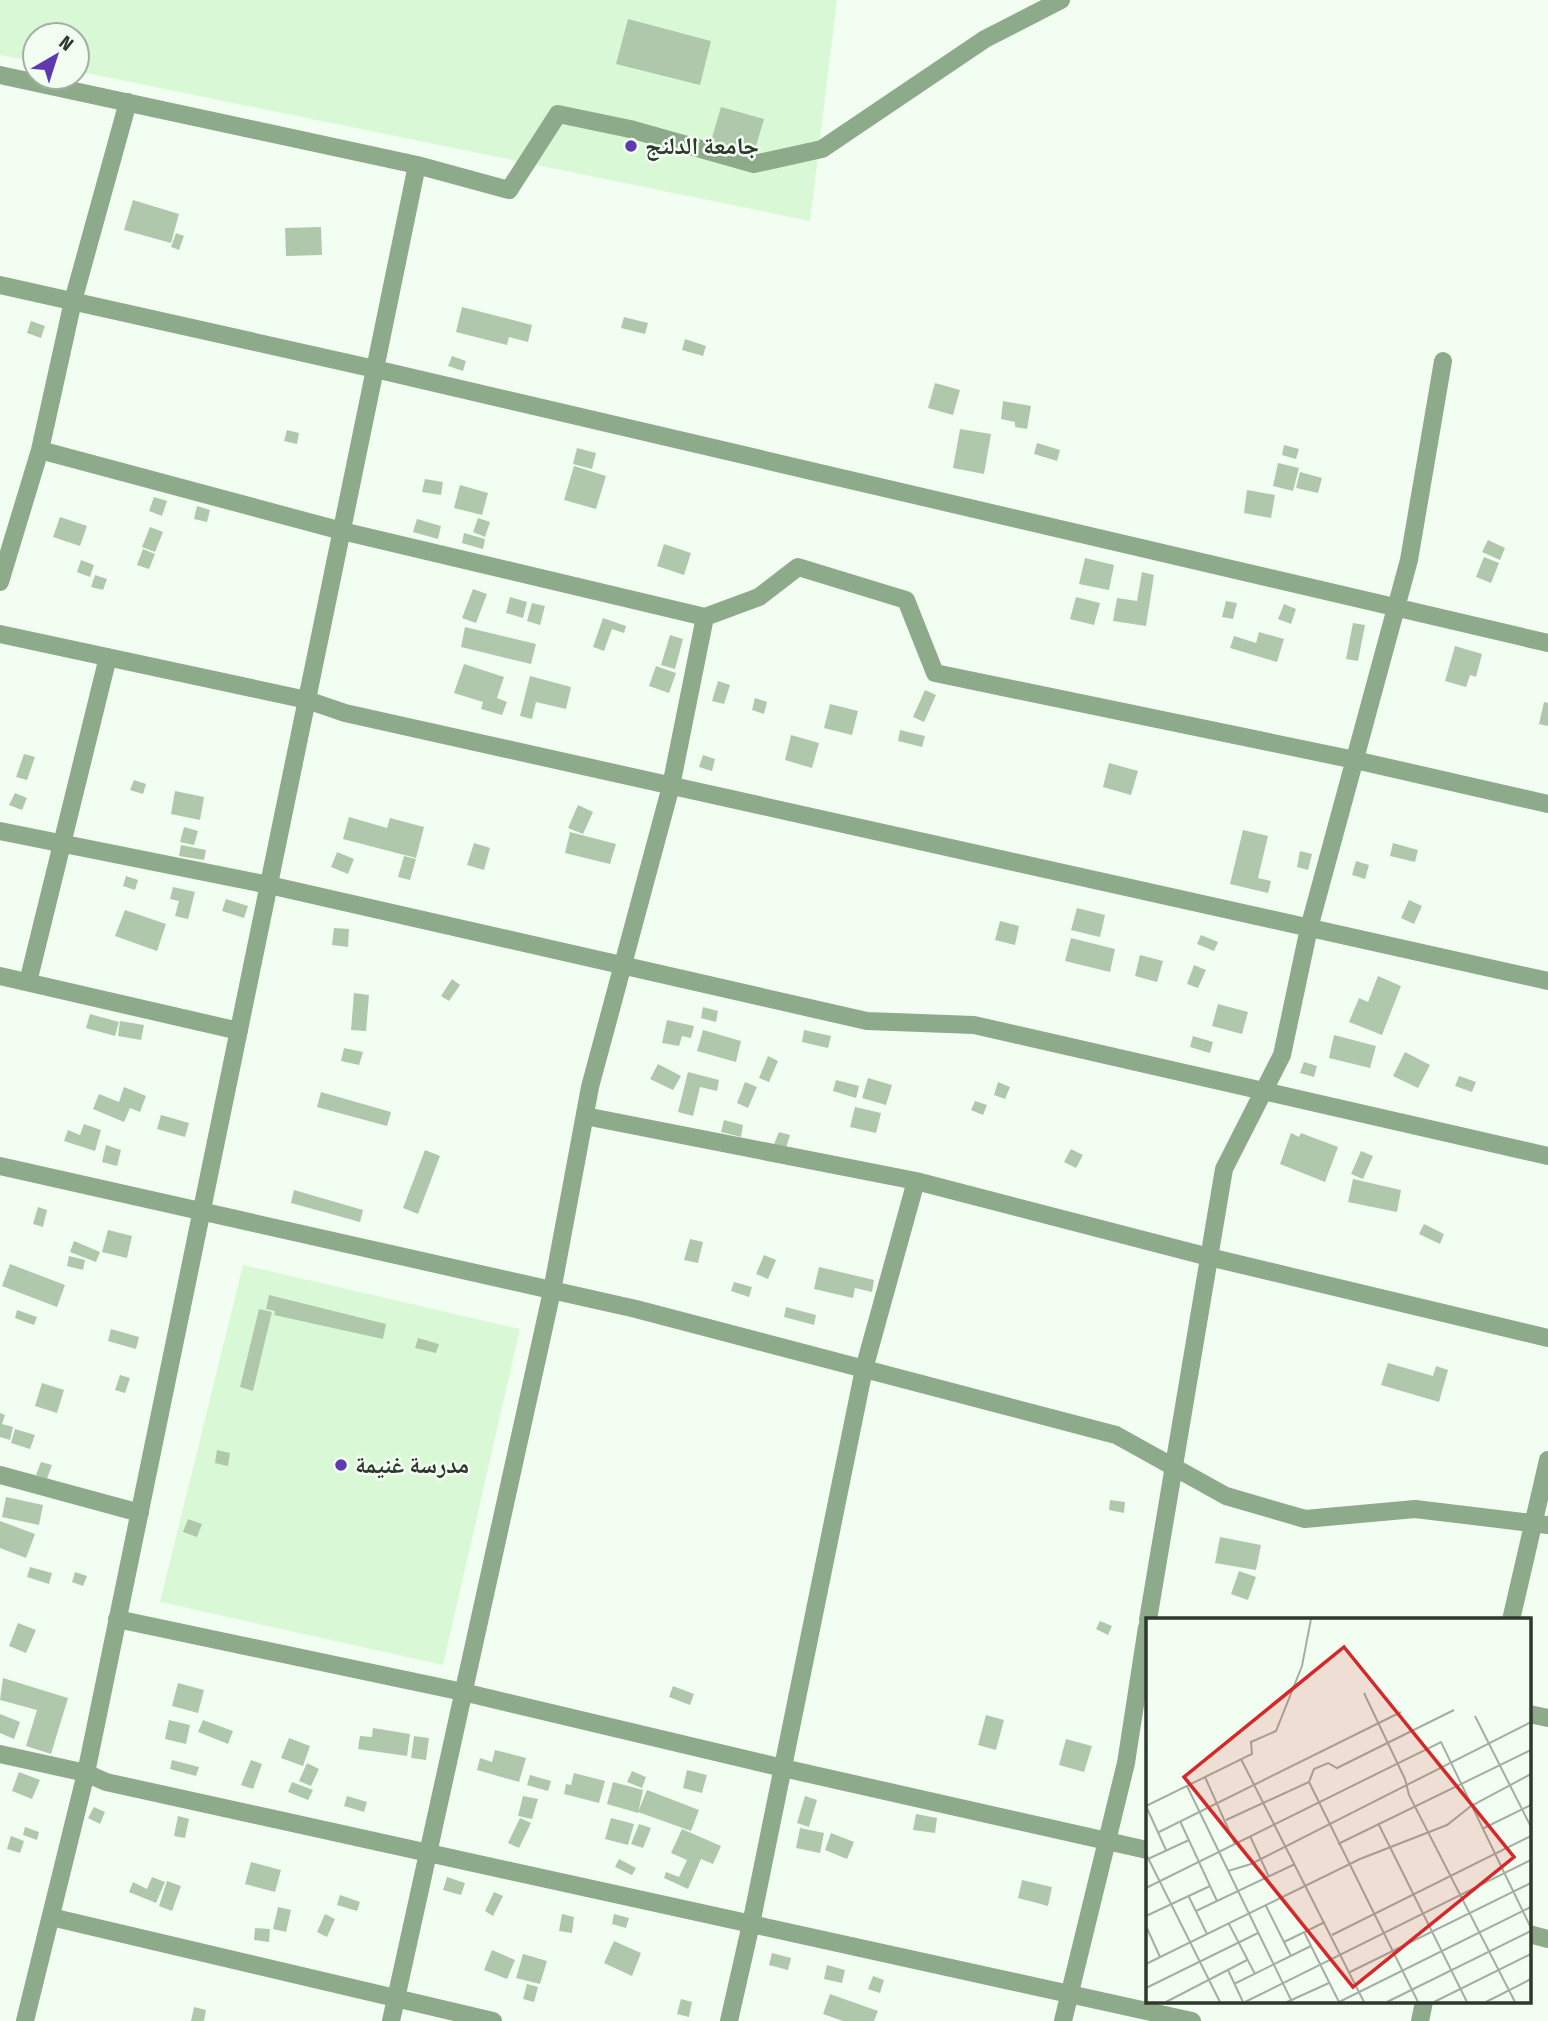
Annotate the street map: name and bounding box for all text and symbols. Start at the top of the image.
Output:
north arrow [21,21,91,91]
text: N [55,31,78,56]
place label: جامعة الدلنج [645,132,759,161]
marker: جامعة الدلنج [623,138,639,154]
place label: مدرسة غنيمة [355,1451,469,1479]
marker: مدرسة غنيمة [333,1457,349,1473]
inset map [1146,1618,1530,2004]

